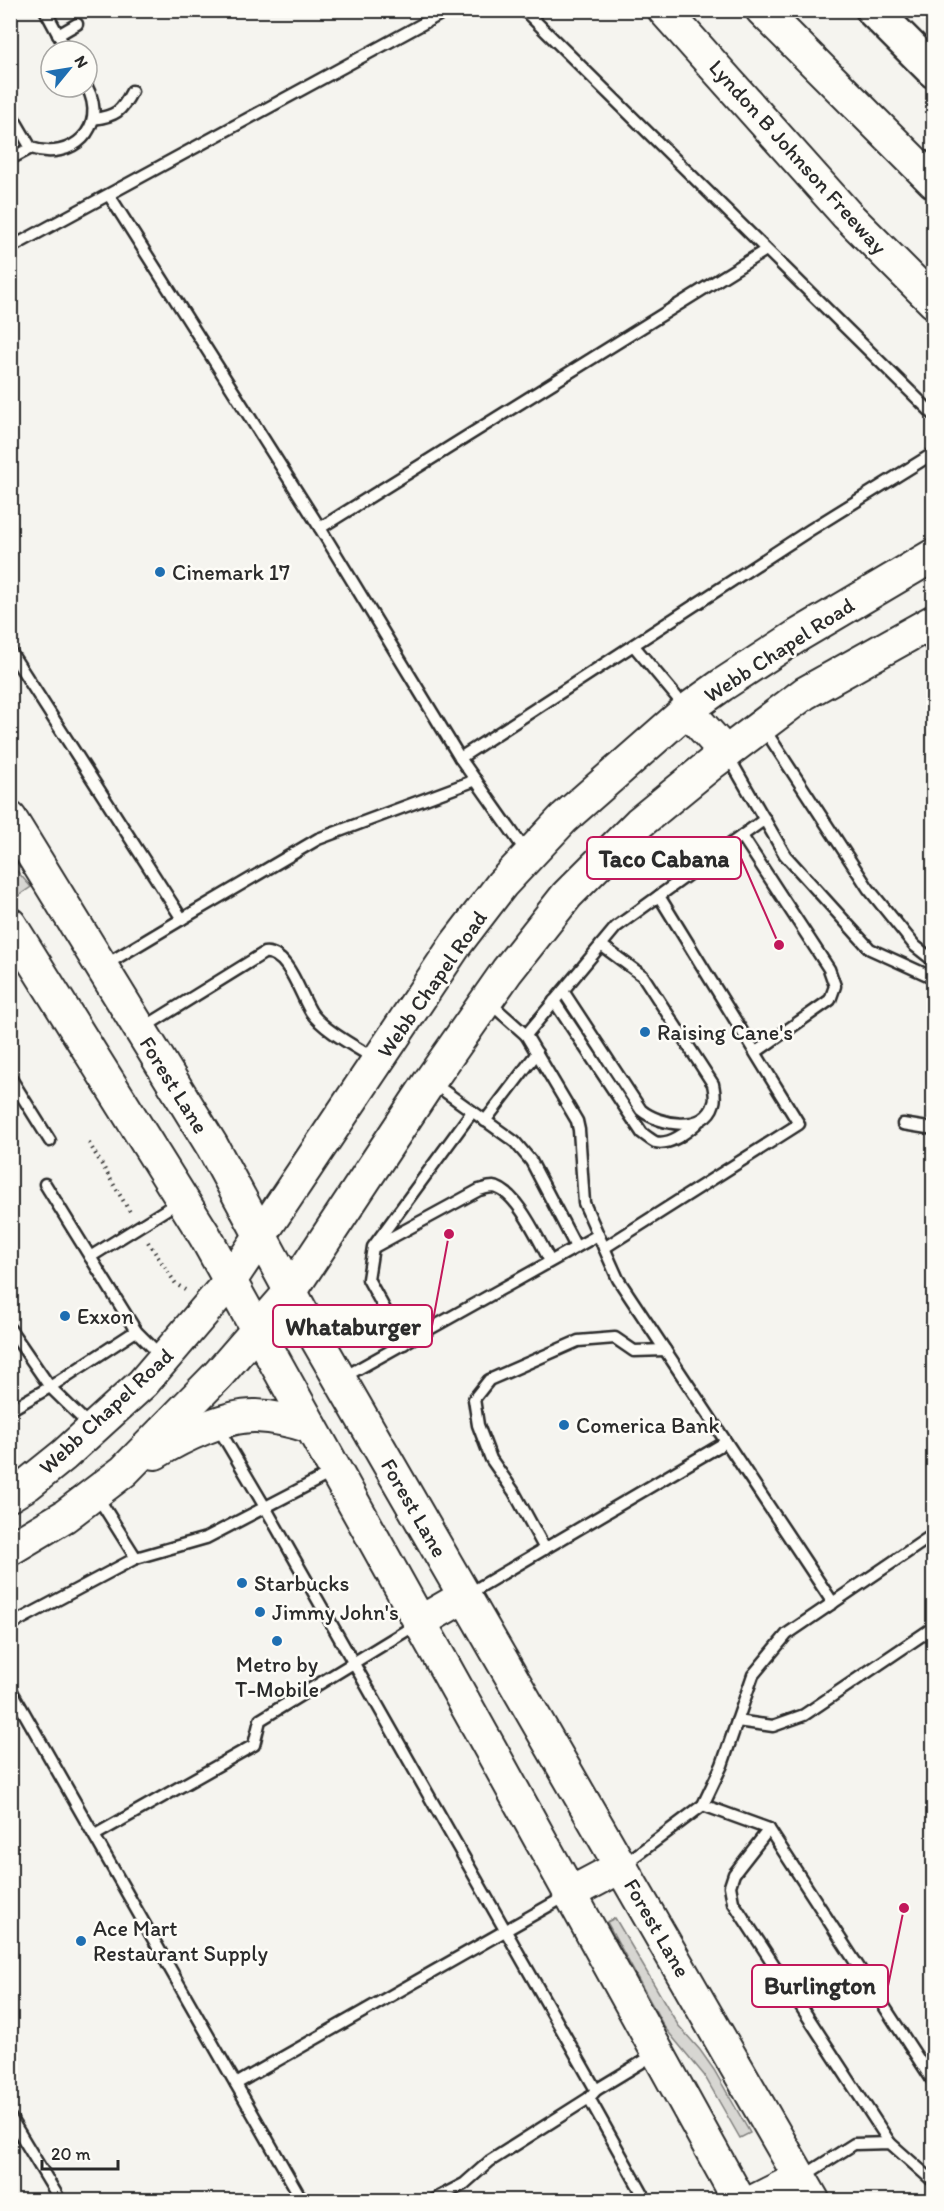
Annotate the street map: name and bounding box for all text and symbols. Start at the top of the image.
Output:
north arrow [39,39,99,99]
text: N [71,52,92,71]
street label: Lyndon B Johnson Freeway [703,54,893,261]
place label: Cinemark 17 [172,559,290,586]
marker: Cinemark 17 [153,565,167,579]
street label: Webb Chapel Road [699,591,859,709]
callout: Taco Cabana [587,837,741,879]
text: Taco Cabana [598,844,730,873]
street label: Webb Chapel Road [371,905,493,1063]
place label: Raising Cane's [657,1019,793,1046]
marker: Raising Cane's [638,1025,652,1039]
street label: Forest Lane [134,1031,214,1139]
place label: Exxon [77,1303,134,1330]
callout: Whataburger [273,1305,432,1347]
marker: Exxon [58,1309,72,1323]
text: Whataburger [285,1312,421,1342]
street label: Webb Chapel Road [33,1342,179,1480]
place label: Comerica Bank [576,1412,720,1439]
marker: Comerica Bank [557,1418,571,1432]
street label: Forest Lane [375,1454,453,1562]
place label: Starbucks [254,1570,349,1597]
marker: Starbucks [235,1576,249,1590]
place label: Jimmy John's [272,1599,399,1626]
marker: Jimmy John's [253,1605,267,1619]
marker: Metro by T-Mobile [270,1634,284,1648]
place label: Metro by T-Mobile [235,1651,319,1703]
street label: Forest Lane [618,1874,696,1982]
place label: Ace Mart Restaurant Supply [93,1915,268,1967]
marker: Ace Mart Restaurant Supply [74,1934,88,1948]
callout: Burlington [752,1965,888,2007]
text: Burlington [764,1971,876,2001]
scale bar [42,2133,118,2171]
text: 20 m [51,2143,91,2165]

